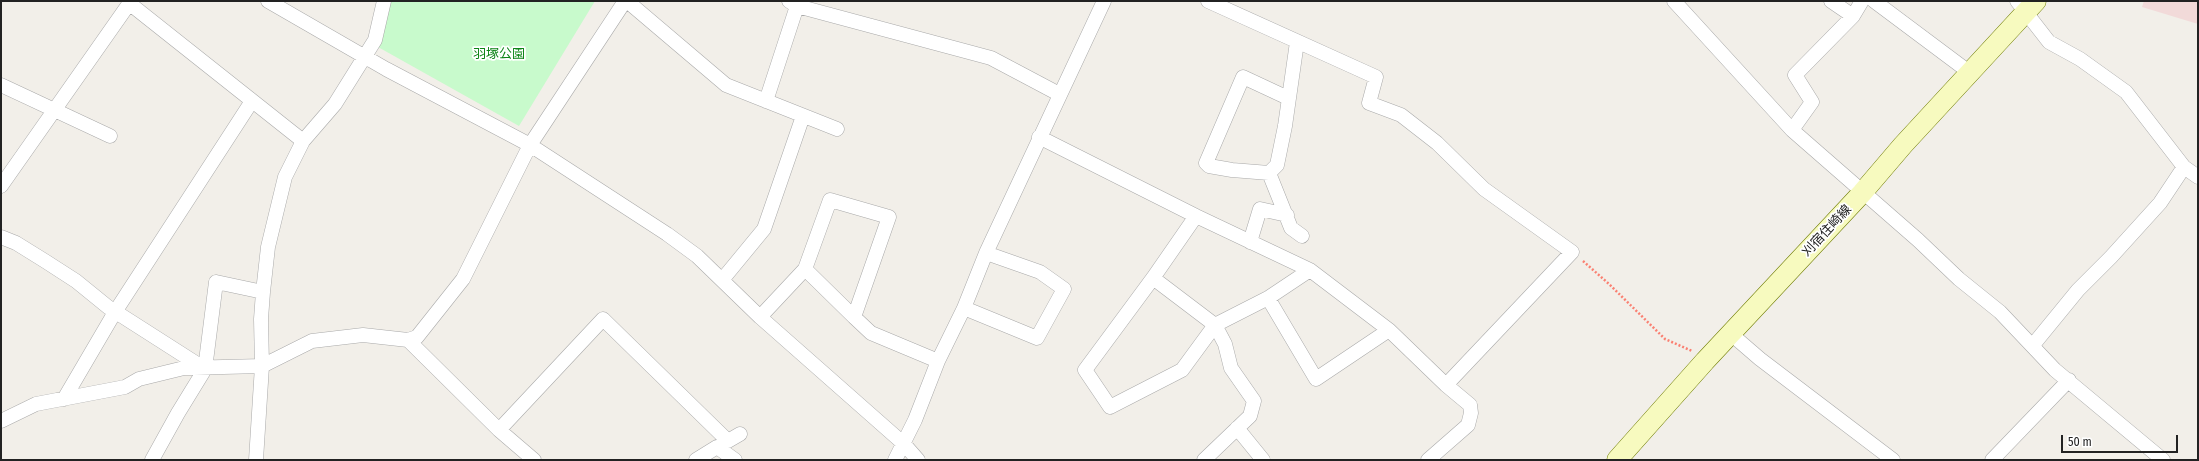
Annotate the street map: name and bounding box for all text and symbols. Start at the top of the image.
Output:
park label: 羽塚公園 [473,46,525,62]
street label: 刈宿住崎線 [1799,202,1855,260]
scale bar [2063,427,2180,453]
text: 50 m [2068,435,2092,449]

